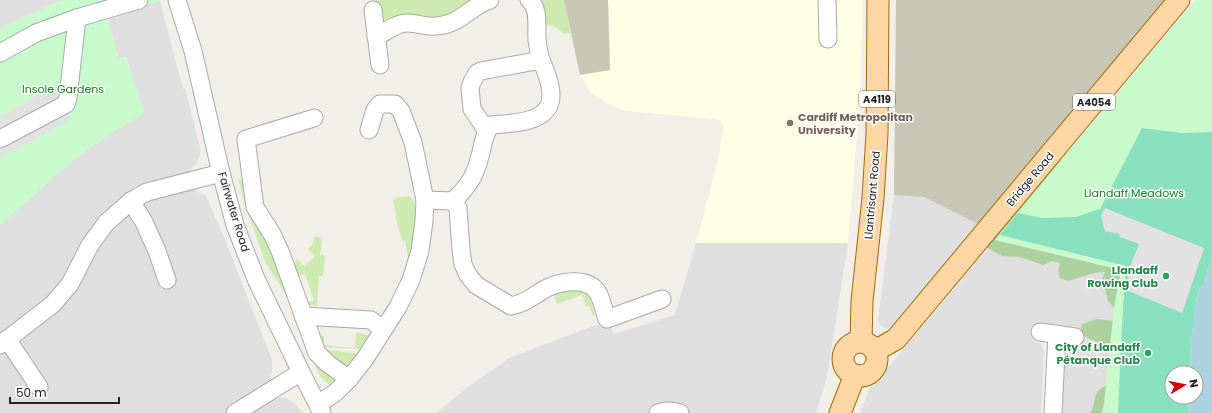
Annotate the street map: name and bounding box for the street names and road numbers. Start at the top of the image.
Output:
road number: A4119 [859,91,895,107]
road number: A4054 [1073,94,1115,110]
street label: Bridge Road [1002,148,1058,210]
street label: Llantrisant Road [860,150,884,240]
street label: Fairwater Road [214,170,254,254]

